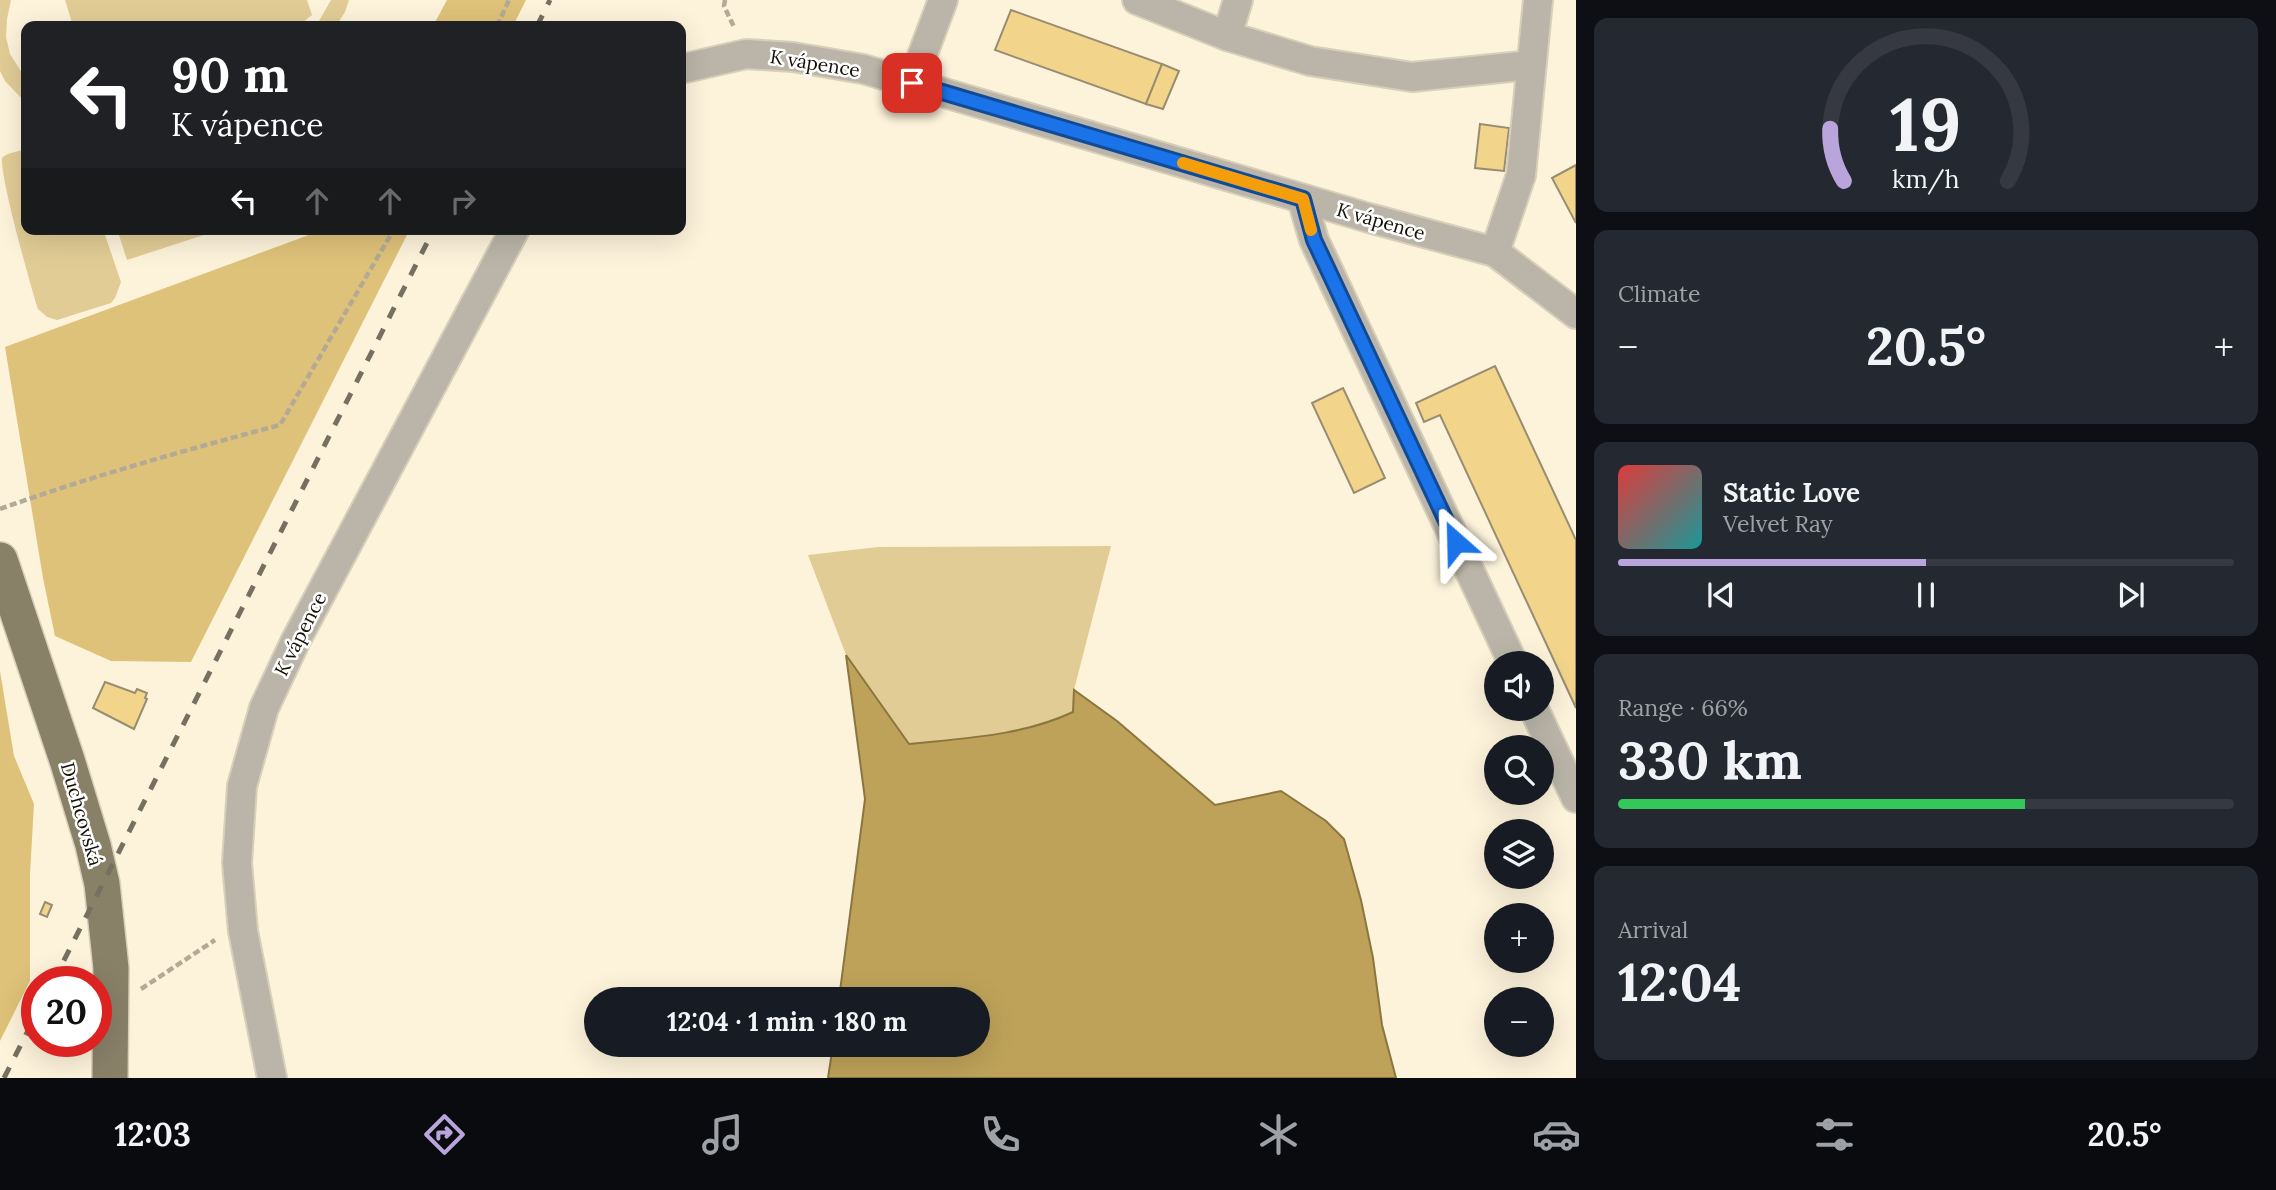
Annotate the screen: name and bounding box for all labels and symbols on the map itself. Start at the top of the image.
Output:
street label: K vápence [768,44,862,82]
pin [882,53,942,113]
street label: K vápence [1334,197,1428,245]
position arrow [1419,505,1493,579]
street label: K vápence [269,588,331,680]
street label: Duchcovská [56,760,108,869]
speed limit sign: 20 [21,966,112,1057]

